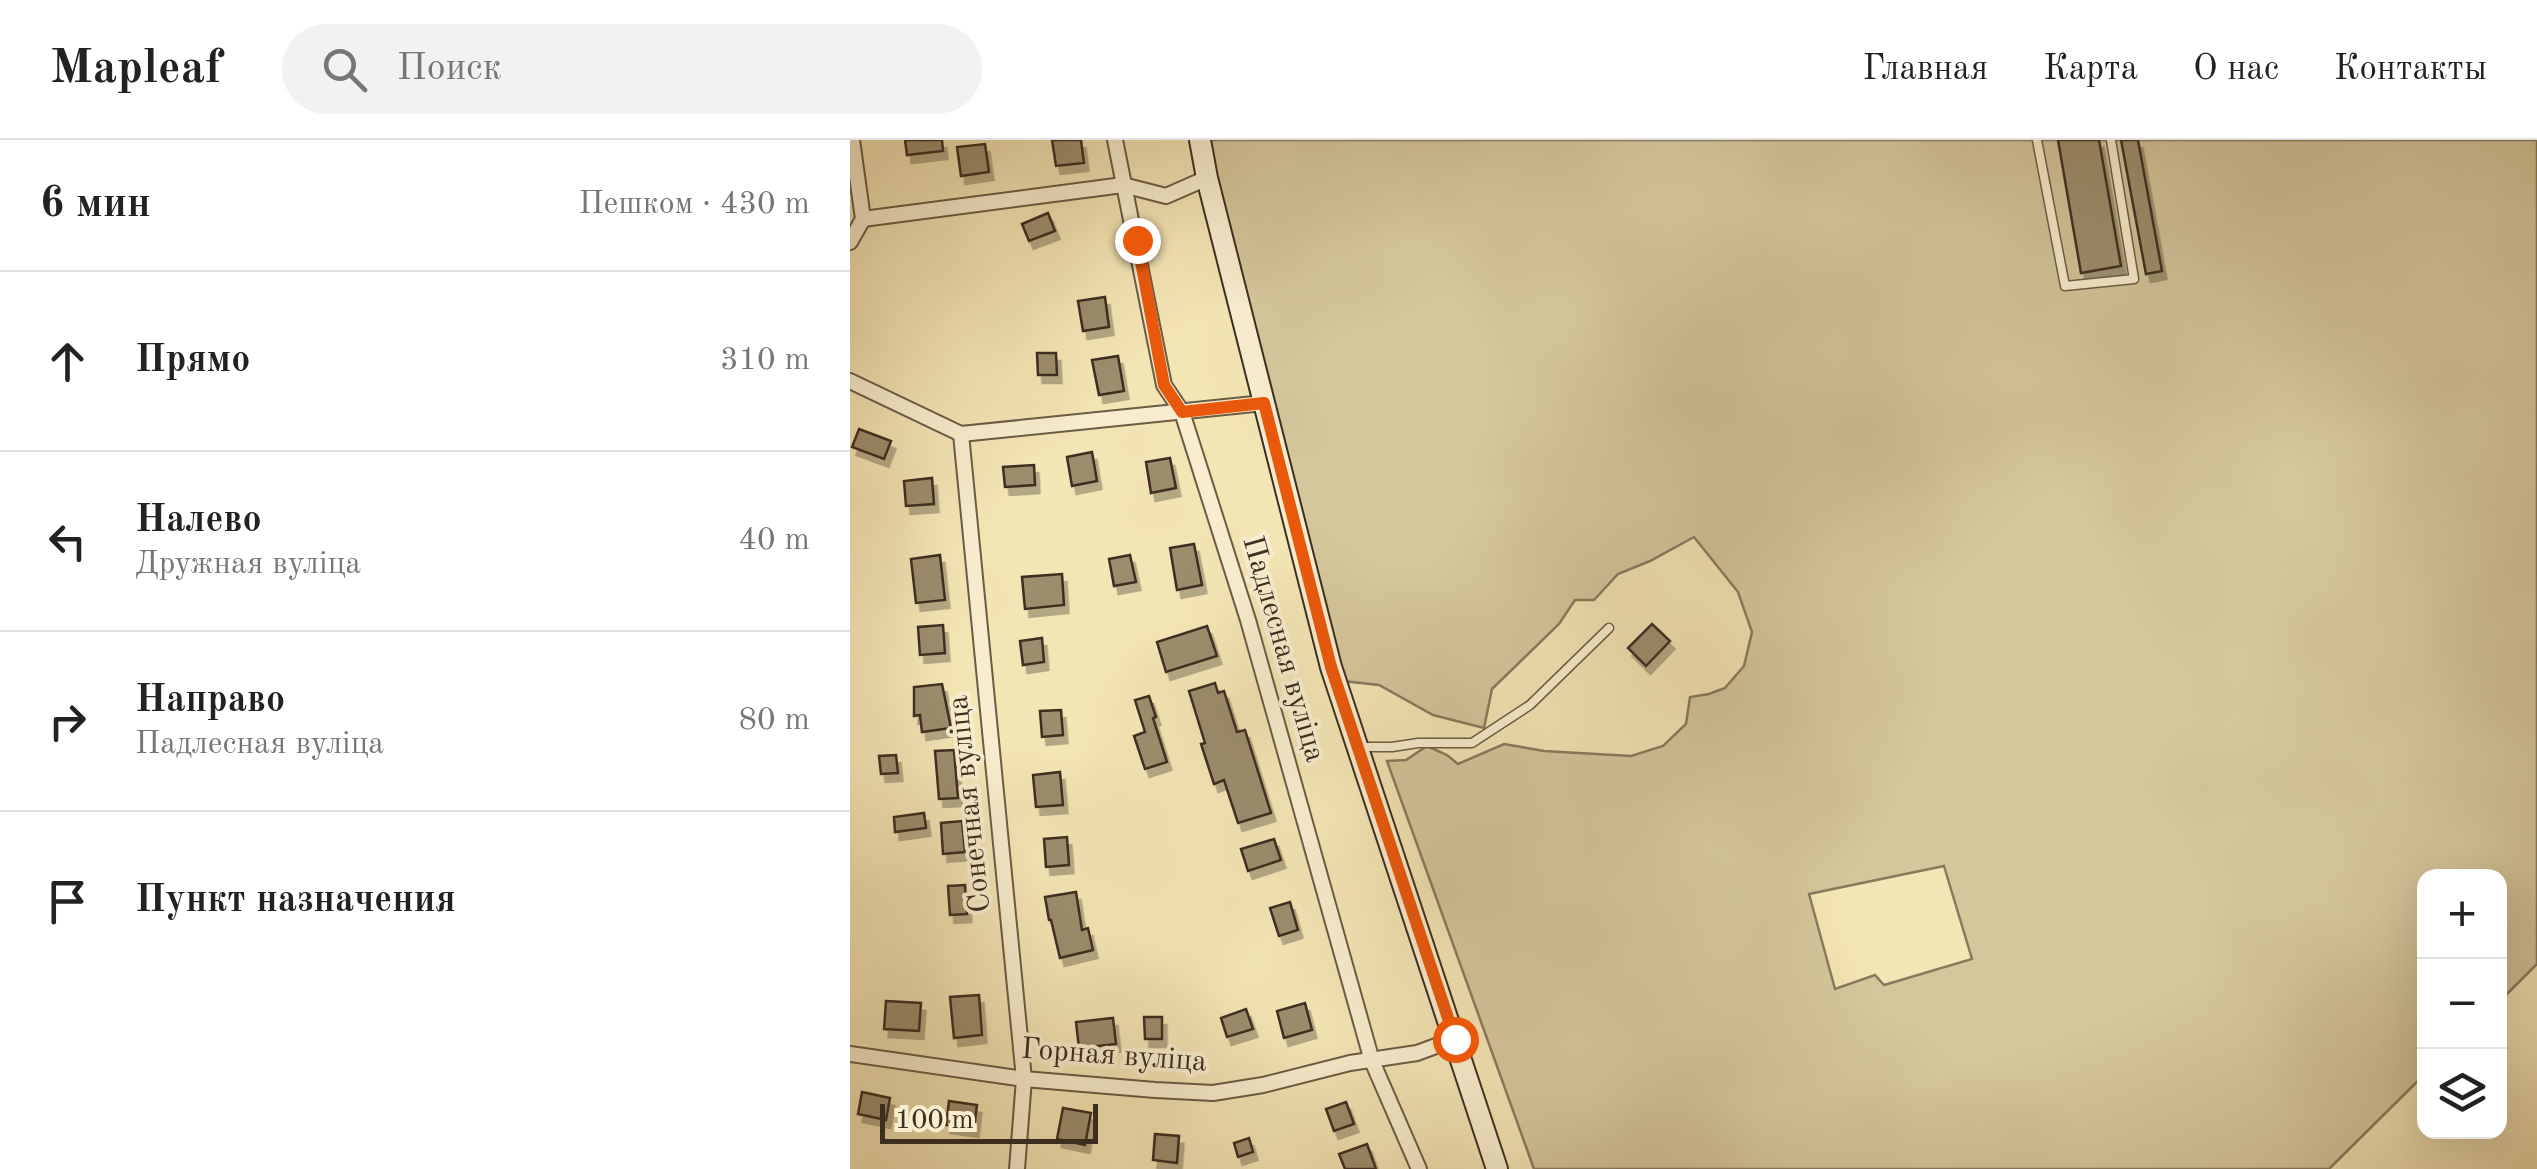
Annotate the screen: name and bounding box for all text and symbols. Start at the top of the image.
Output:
search box [282,24,982,114]
icon: search [317,42,372,97]
text: Mapleaf [50,45,222,93]
text: Поиск [397,50,502,88]
text: Главная [1862,52,1988,87]
text: Карта [2043,52,2138,87]
text: О нас [2193,52,2279,87]
text: Контакты [2334,52,2487,87]
text: 6 мин [40,184,151,226]
text: Пешком · 430 m [578,189,810,221]
route end [1115,218,1161,264]
icon: ahead [40,334,95,389]
text: Прямо [135,342,250,380]
text: 310 m [720,345,810,377]
text: Налево [135,502,262,540]
icon: left [40,514,95,569]
text: 40 m [739,525,810,557]
street label: Падлесная вуліца [1236,533,1330,766]
text: Дружная вуліца [135,549,361,581]
text: Направо [135,682,285,720]
icon: right [40,694,95,749]
street label: Сонечная вуліца [944,694,996,914]
text: 80 m [739,705,810,737]
text: Падлесная вуліца [135,729,384,761]
map controls [2417,869,2507,1139]
button: + [2417,869,2507,959]
icon: arrive [40,874,95,929]
text: Пункт назначения [135,882,456,920]
button: − [2417,959,2507,1049]
route start [1433,1017,1479,1063]
street label: Горная вуліца [1020,1035,1208,1077]
button: layers [2417,1049,2507,1139]
scale bar [880,1099,1098,1144]
text: 100 m [895,1107,974,1135]

